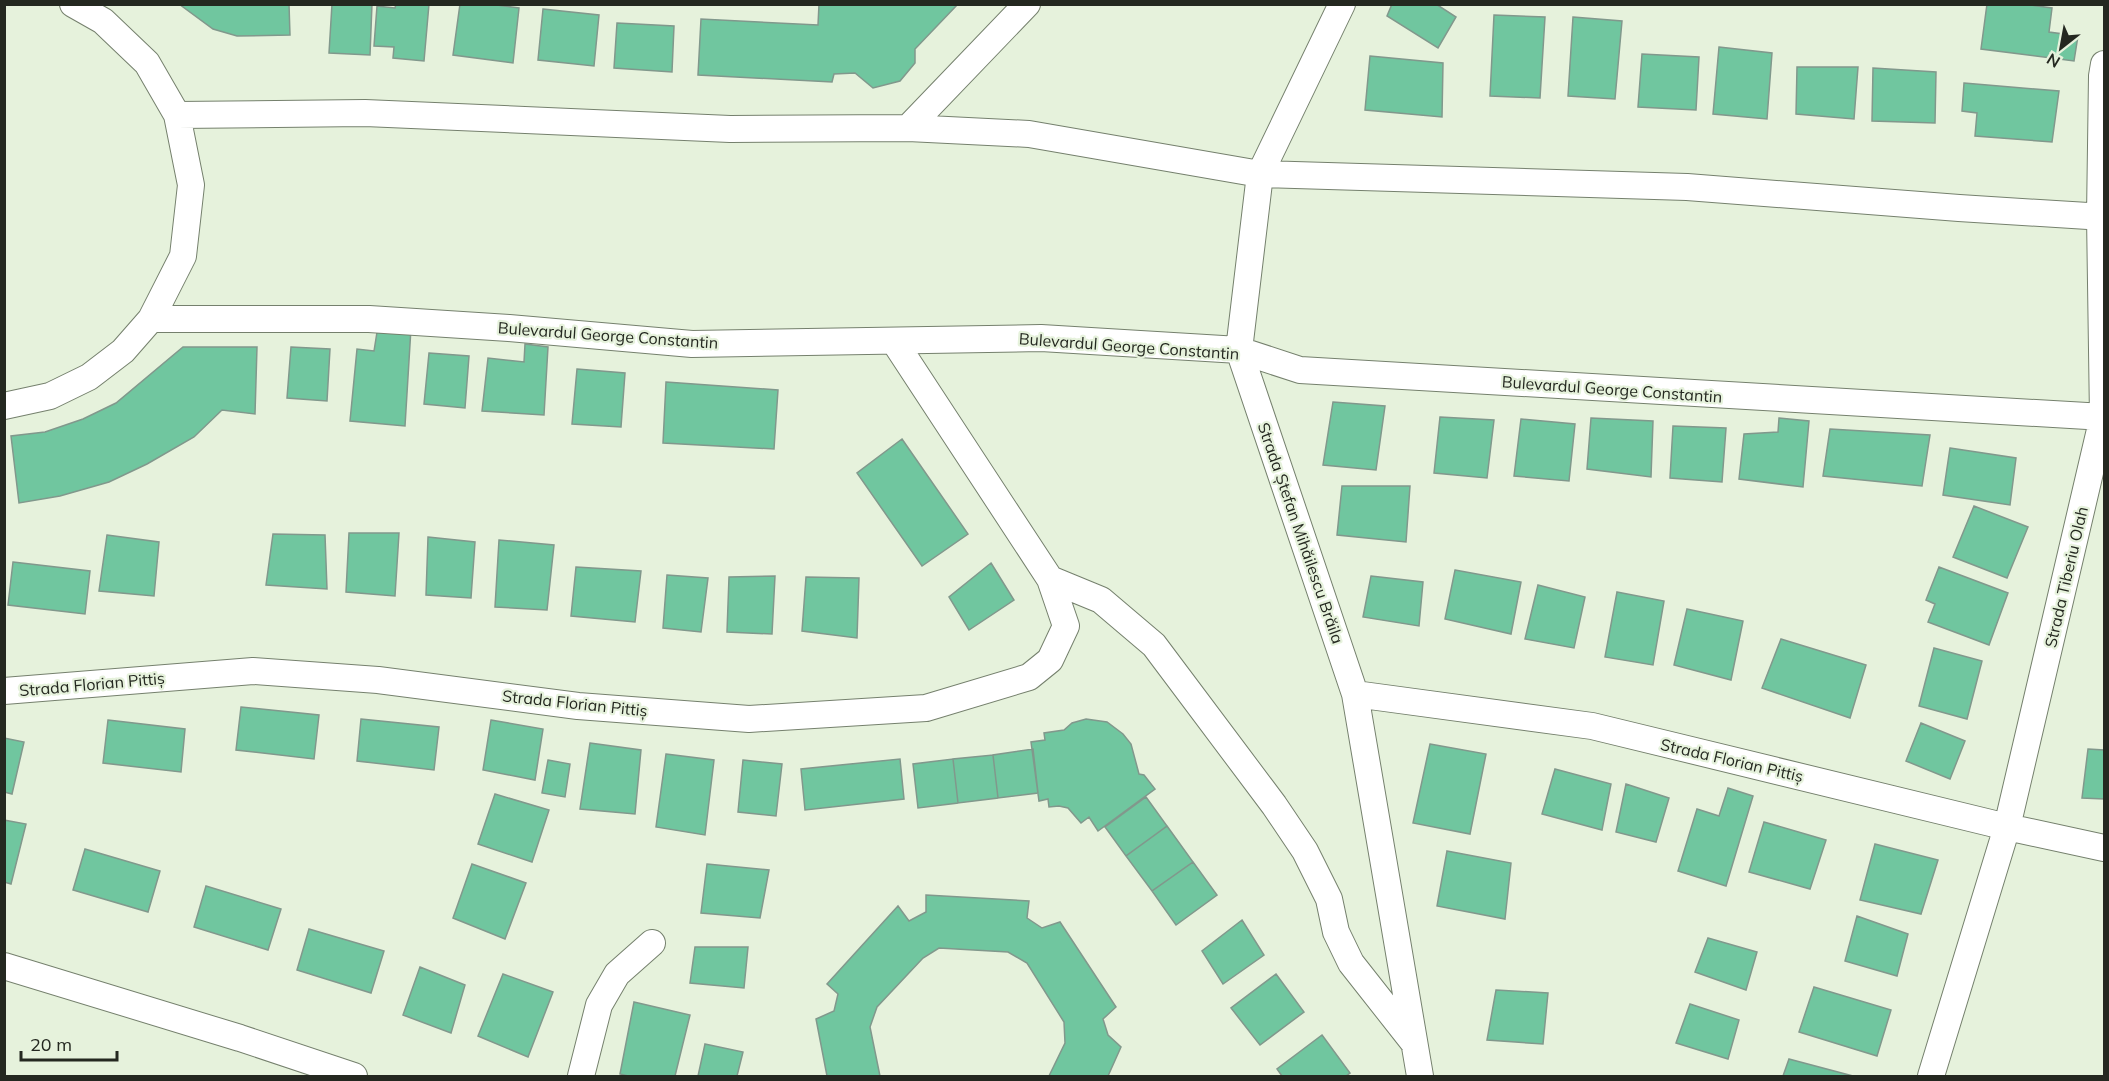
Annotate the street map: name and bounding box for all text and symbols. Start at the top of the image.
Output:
north arrow [2031,18,2091,78]
text: N [2043,49,2064,73]
street label: Bulevardul George Constantin [497,317,719,353]
street label: Bulevardul George Constantin [1018,328,1240,364]
street label: Bulevardul George Constantin [1501,371,1723,407]
street label: Strada Ștefan Mihăilescu Brăila [1254,420,1348,646]
street label: Strada Tiberiu Olah [2040,505,2092,649]
street label: Strada Florian Pittiș [18,668,166,700]
street label: Strada Florian Pittiș [501,685,649,721]
street label: Strada Florian Pittiș [1659,734,1805,786]
scale bar [21,1024,117,1062]
text: 20 m [30,1033,72,1056]

